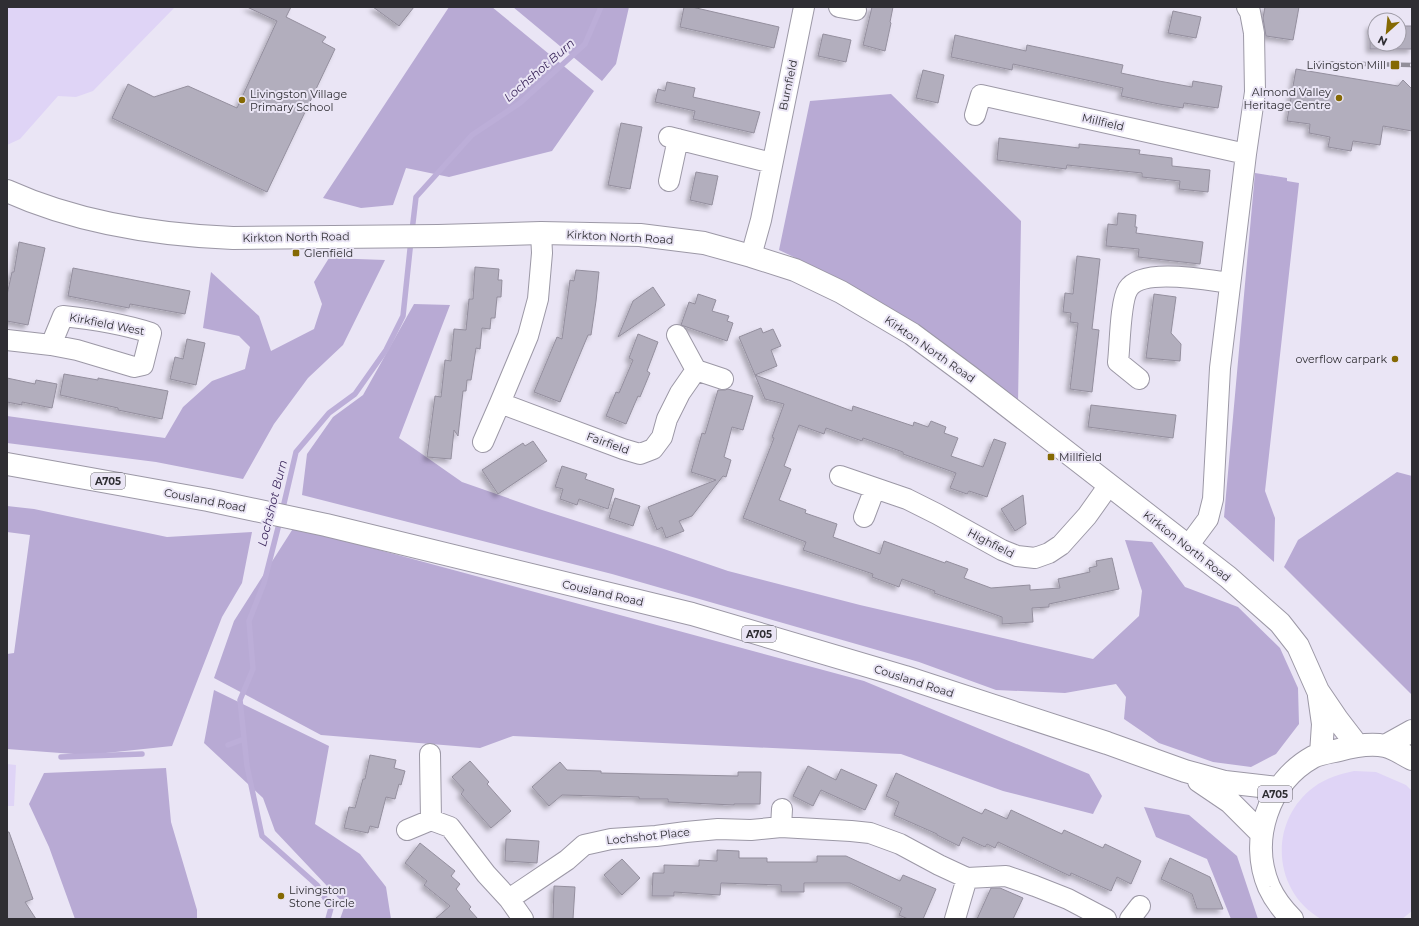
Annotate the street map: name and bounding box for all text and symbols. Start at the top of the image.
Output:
north arrow [1367,12,1407,52]
text: N [1375,33,1390,49]
water label: Lochshot Burn [501,35,577,105]
street label: Burnfield [776,58,800,112]
place label: Livingston Mill [1306,58,1386,72]
marker: Livingston Mill [1389,59,1401,71]
place label: Almond Valley Heritage Centre [1243,85,1331,112]
place label: Livingston Village Primary School [250,87,348,114]
marker: Almond Valley Heritage Centre [1334,93,1344,103]
marker: Livingston Village Primary School [237,95,247,105]
street label: Millfield [1080,110,1126,134]
street label: Kirkton North Road [566,227,674,247]
street label: Kirkton North Road [242,229,350,245]
place label: Glenfield [304,246,353,260]
marker: Glenfield [291,248,301,258]
street label: Kirkfield West [68,310,146,338]
street label: Kirkton North Road [882,313,978,385]
place label: overflow carpark [1295,352,1387,366]
marker: overflow carpark [1390,354,1400,364]
street label: Fairfield [585,429,631,457]
place label: Millfield [1059,450,1102,464]
marker: Millfield [1046,452,1056,462]
water label: Lochshot Burn [254,458,290,548]
road number: A705 [91,473,125,489]
street label: Cousland Road [163,485,247,515]
street label: Kirkton North Road [1140,508,1234,584]
street label: Highfield [965,525,1017,561]
street label: Cousland Road [561,577,645,609]
road number: A705 [742,626,776,642]
street label: Cousland Road [872,661,956,701]
road number: A705 [1258,786,1292,802]
street label: Lochshot Place [606,825,691,847]
place label: Livingston Stone Circle [289,883,355,910]
marker: Livingston Stone Circle [276,891,286,901]

